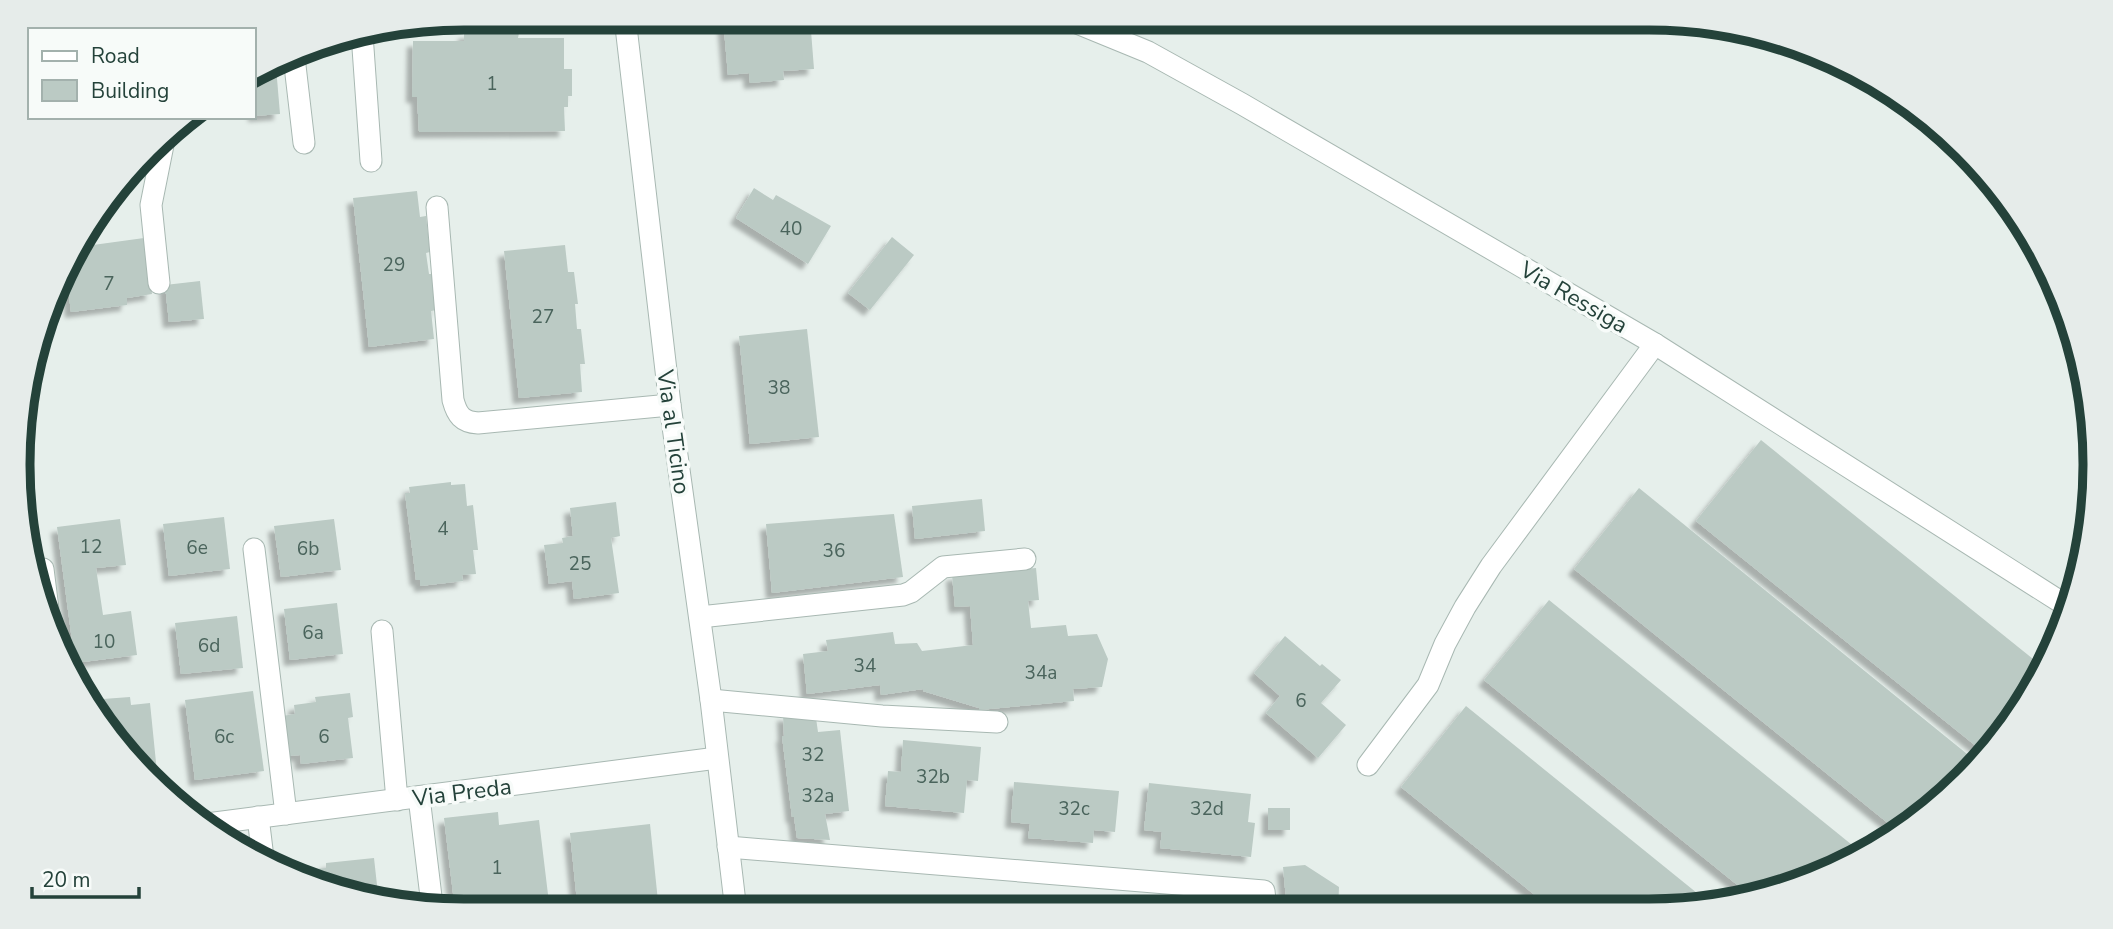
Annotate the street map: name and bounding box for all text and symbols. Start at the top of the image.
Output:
legend [28,28,256,119]
text: Road [91,42,140,70]
house number: 1 [486,71,498,97]
text: Building [91,77,169,105]
house number: 40 [780,216,802,242]
house number: 29 [383,252,405,278]
street label: Via Ressiga [1513,254,1633,341]
house number: 7 [103,271,115,297]
house number: 27 [532,304,554,330]
street label: Via al Ticino [649,367,698,496]
house number: 38 [768,375,790,401]
house number: 4 [437,516,449,542]
house number: 12 [80,534,102,560]
house number: 6e [186,535,208,561]
house number: 6b [297,536,319,562]
house number: 36 [823,538,845,564]
house number: 25 [569,551,591,577]
house number: 6a [302,620,324,646]
house number: 10 [93,629,115,655]
house number: 6d [198,633,220,659]
house number: 34 [854,653,876,679]
house number: 34a [1025,660,1057,686]
house number: 6 [1295,688,1307,714]
house number: 6c [214,724,234,750]
house number: 6 [318,724,330,750]
house number: 32 [802,742,824,768]
house number: 32b [916,764,950,790]
street label: Via Preda [410,771,513,814]
house number: 32a [802,783,834,809]
house number: 32c [1058,796,1090,822]
house number: 32d [1190,796,1224,822]
house number: 1 [491,855,503,881]
scale bar [32,856,138,900]
text: 20 m [42,866,91,894]

